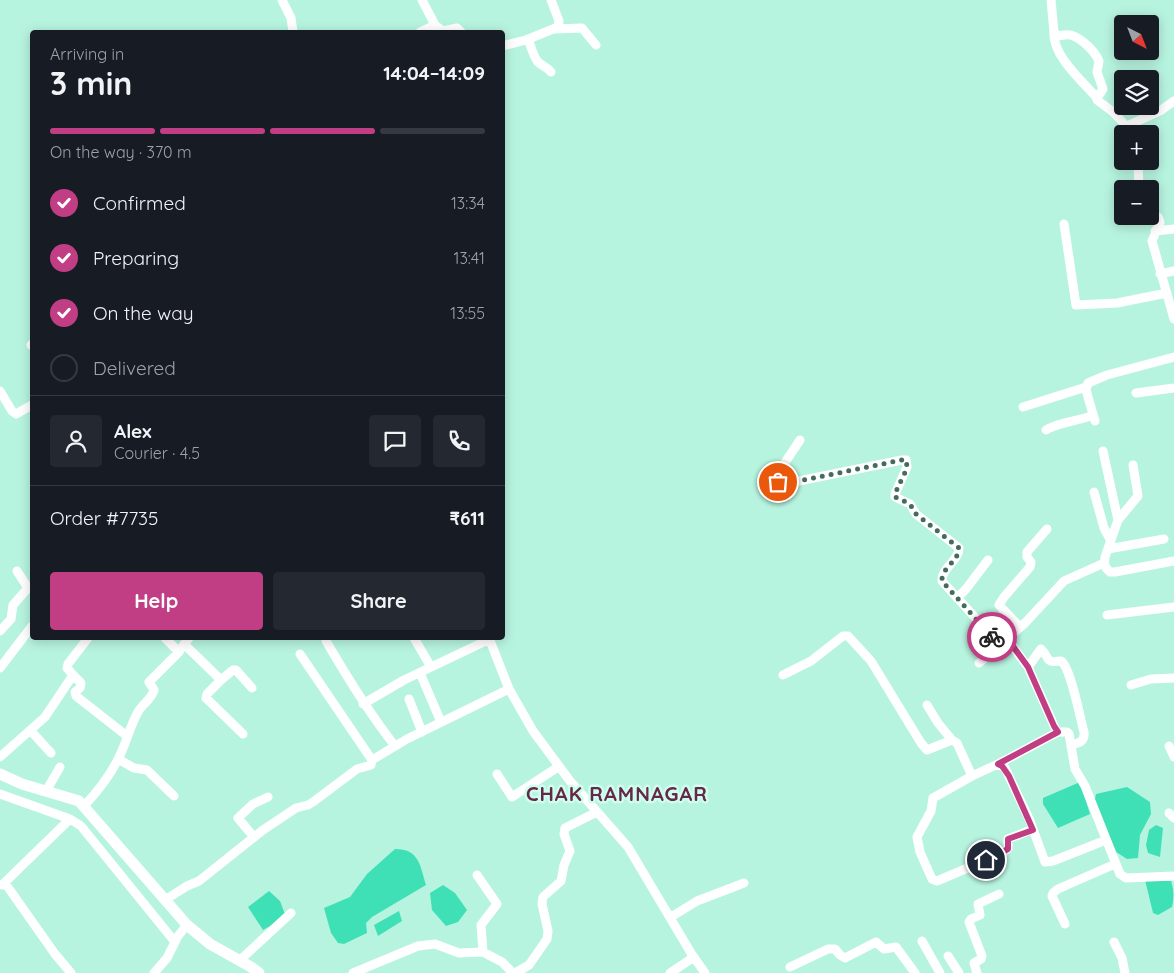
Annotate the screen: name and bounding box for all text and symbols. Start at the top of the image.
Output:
north arrow [1114,15,1159,60]
map controls [1114,15,1159,225]
text: Arriving in [50,44,124,64]
text: 14:04–14:09 [383,61,485,85]
text: 3 min [50,63,132,103]
button: layers [1114,70,1159,115]
button: + [1114,125,1159,170]
text: On the way · 370 m [50,142,192,162]
button: − [1114,180,1159,225]
icon: check [50,189,78,217]
text: Confirmed [93,191,186,215]
text: 13:34 [451,193,485,213]
icon: check [50,244,78,272]
text: Preparing [93,246,179,270]
text: 13:41 [453,248,485,268]
icon: check [50,299,78,327]
text: On the way [93,301,194,325]
text: 13:55 [450,303,485,323]
text: Delivered [93,356,176,380]
button: person [50,415,102,467]
button: chat [369,415,421,467]
button: phone [433,415,485,467]
text: Alex [114,419,152,443]
text: Courier · 4.5 [114,443,200,463]
pin [757,461,799,503]
icon: bag [764,468,792,496]
text: Order #7735 [50,506,158,530]
text: ₹611 [450,506,485,530]
button: Help [50,572,263,630]
button: Share [273,572,485,630]
courier [967,612,1017,662]
icon: bike [978,623,1006,651]
district label: CHAK RAMNAGAR [526,781,708,806]
pin [965,839,1007,881]
icon: home [972,846,1000,874]

